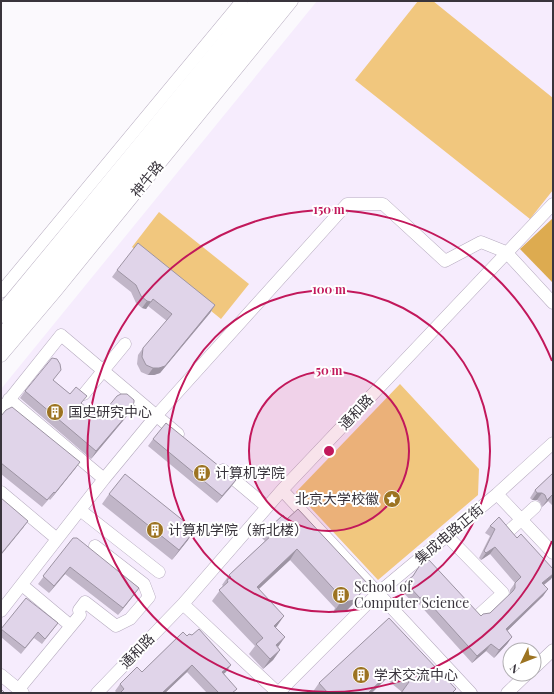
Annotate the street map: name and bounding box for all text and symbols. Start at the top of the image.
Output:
street label: 神牛路 [126,156,167,201]
text: 150 m [313,201,345,217]
text: 100 m [312,281,346,297]
text: 50 m [316,362,343,378]
street label: 通和路 [334,390,377,433]
building icon: 国史研究中心 [45,402,65,422]
place label: 国史研究中心 [68,402,152,421]
centre of rings [322,444,336,458]
building icon: 计算机学院 [192,463,212,483]
place label: 计算机学院 [215,463,285,482]
place label: 北京大学校徽 [295,489,379,508]
place icon: 北京大学校徽 [382,489,402,509]
street label: 集成电路正街 [410,499,487,568]
building icon: 计算机学院（新北楼） [145,520,165,540]
place label: 计算机学院（新北楼） [168,520,308,539]
place label: School of Computer Science [354,577,469,612]
building icon: School of Computer Science [331,585,351,605]
street label: 通和路 [115,629,158,672]
north arrow [502,642,542,682]
text: N [506,661,523,677]
building icon: 学术交流中心 [351,665,371,685]
place label: 学术交流中心 [374,665,458,684]

